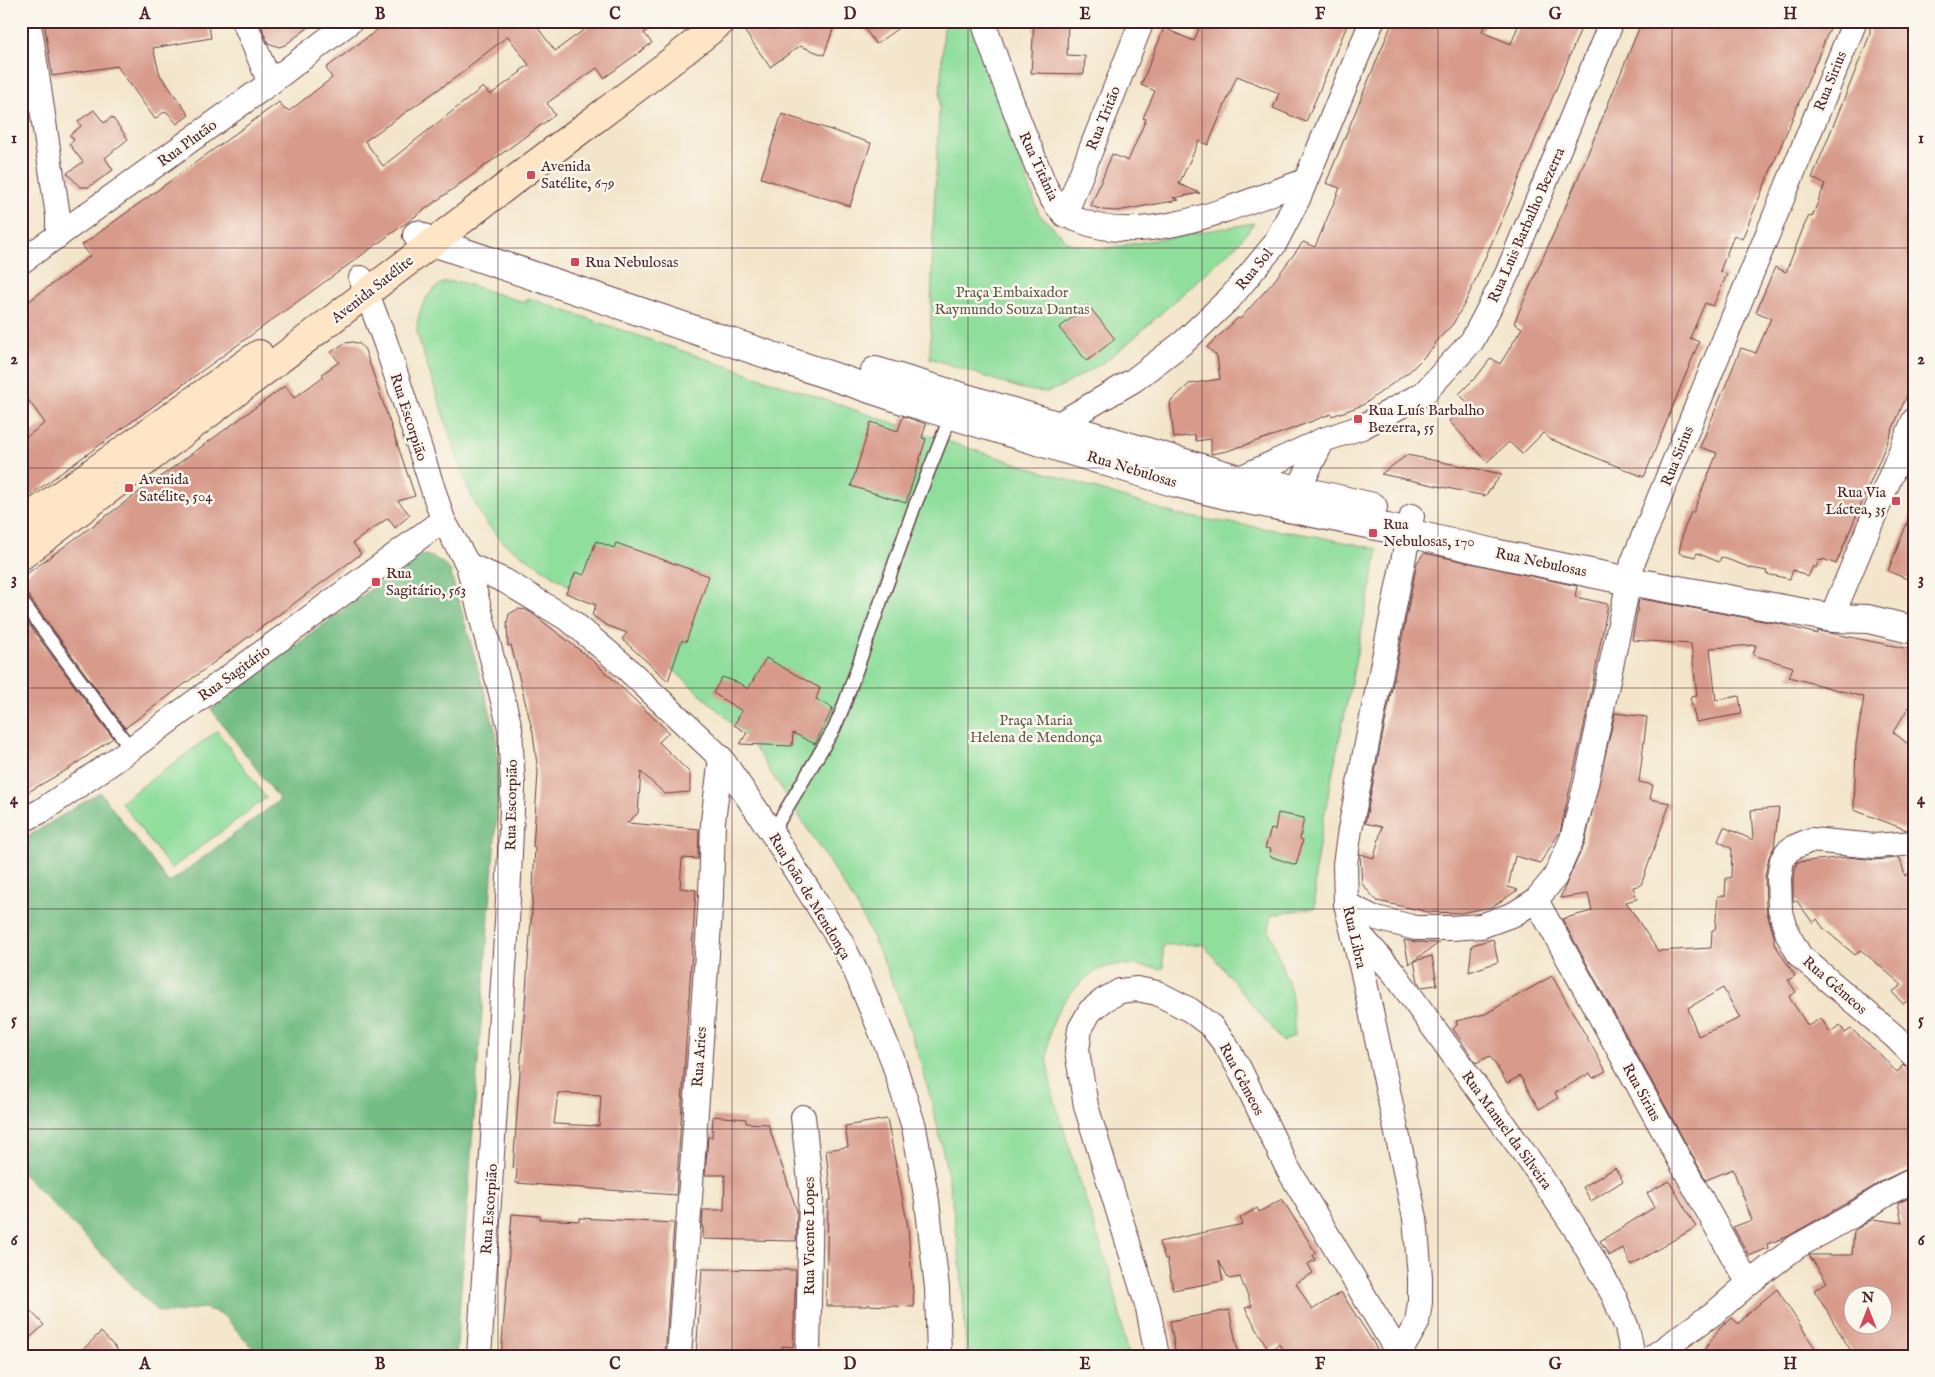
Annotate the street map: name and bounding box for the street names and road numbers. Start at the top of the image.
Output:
street label: Rua Sirius [1810,48,1851,114]
street label: Rua Tritão [1082,83,1125,153]
street label: Rua Plutão [154,115,221,171]
street label: Rua Titânia [1014,129,1063,204]
street label: Rua Luis Barbalho Bezerra [1484,144,1569,306]
street label: Rua Sol [1232,244,1278,294]
street label: Avenida Satélite [327,251,417,328]
street label: Rua Escorpião [385,371,432,463]
street label: Rua Sirius [1657,423,1698,489]
street label: Rua Nebulosas [1085,447,1179,492]
street label: Rua Nebulosas [1493,544,1588,581]
street label: Rua Sagitário [195,641,274,706]
street label: Rua Escorpião [501,759,522,851]
street label: Rua João de Mendonça [764,829,855,964]
street label: Rua Libra [1338,904,1371,971]
street label: Rua Gêmeos [1798,952,1871,1019]
street label: Rua Aries [688,1026,711,1088]
street label: Rua Gêmeos [1215,1040,1269,1119]
street label: Rua Sirius [1618,1060,1665,1124]
street label: Rua Manuel da Silveira [1457,1067,1556,1194]
street label: Rua Escorpião [477,1163,502,1255]
street label: Rua Vicente Lopes [800,1177,819,1295]

